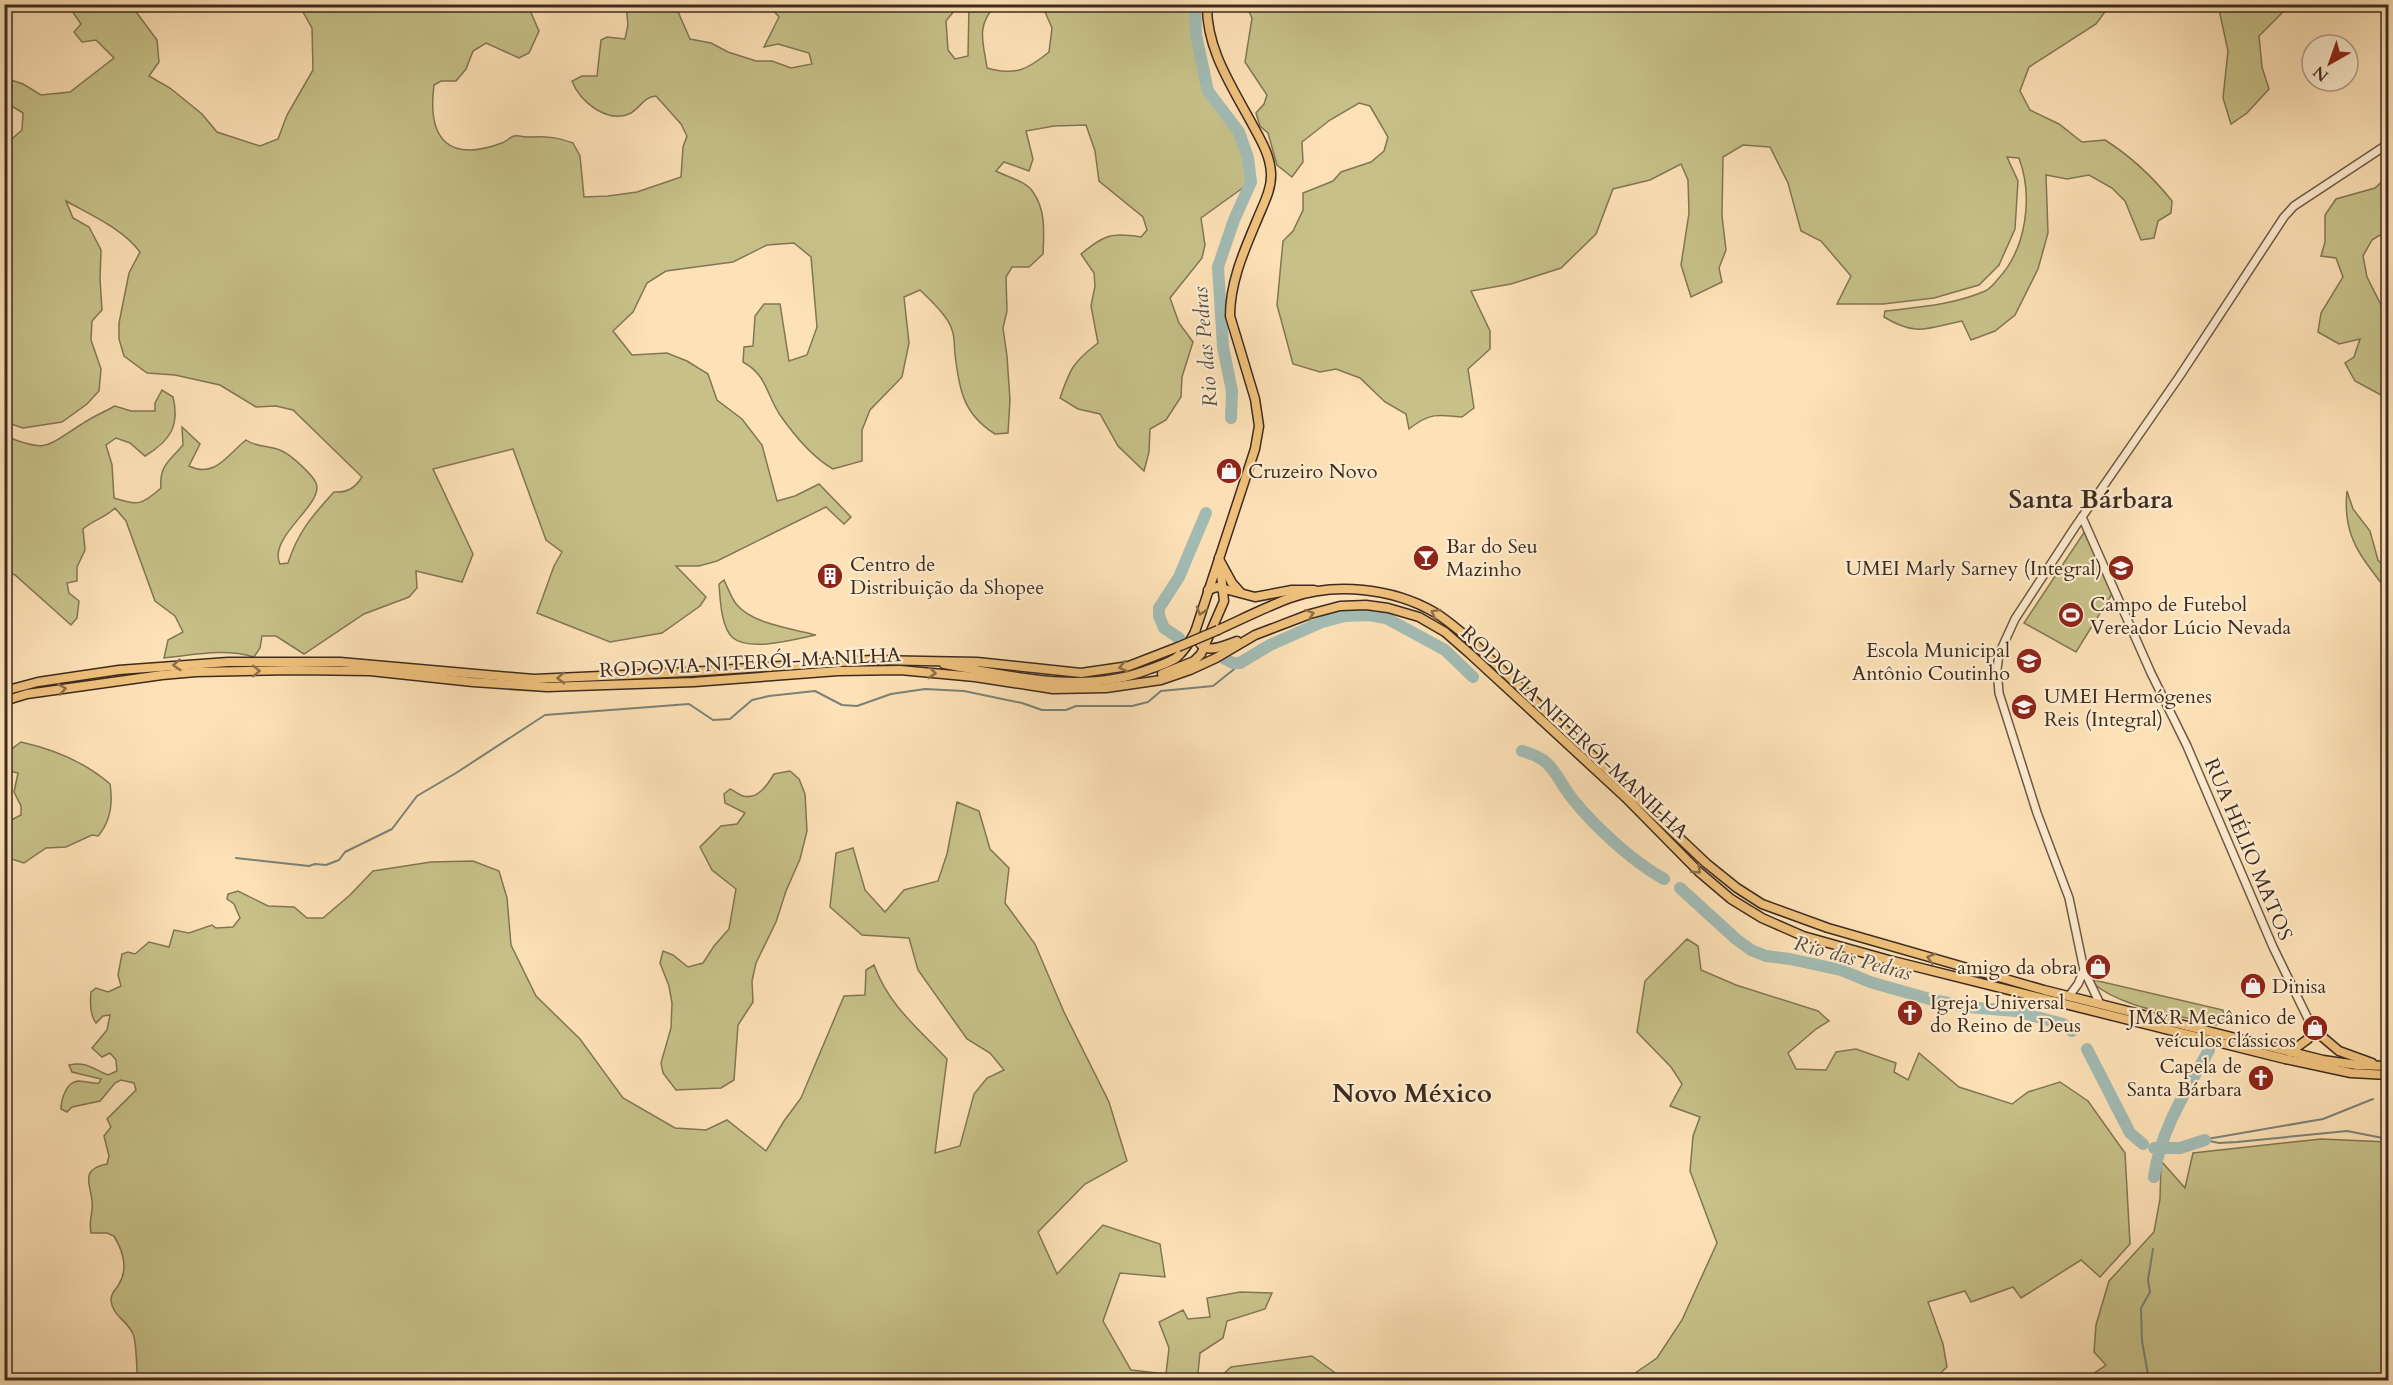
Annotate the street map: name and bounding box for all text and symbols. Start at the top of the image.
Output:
north arrow [2300,33,2360,93]
text: N [2309,61,2333,87]
water label: Rio das Pedras [1186,285,1225,409]
shop icon: Cruzeiro Novo [1214,456,1244,486]
place label: Cruzeiro Novo [1248,458,1378,485]
district label: Santa Bárbara [2009,482,2174,517]
place label: Bar do Seu Mazinho [1446,533,1538,583]
bar icon: Bar do Seu Mazinho [1411,543,1441,573]
place label: Centro de Distribuição da Shopee [850,551,1044,601]
school or university icon: UMEI Marly Sarney (Integral) [2106,553,2136,583]
place label: UMEI Marly Sarney (Integral) [1846,555,2102,582]
building icon: Centro de Distribuição da Shopee [815,561,845,591]
place label: Campo de Futebol Vereador Lúcio Nevada [2090,591,2291,641]
sports icon: Campo de Futebol Vereador Lúcio Nevada [2056,600,2086,630]
one-way arrow [1196,605,1208,616]
one-way arrow [1304,609,1315,622]
one-way arrow [1431,609,1441,621]
street label: RODOVIA NITERÓI-MANILHA [1455,620,1695,846]
place label: Escola Municipal Antônio Coutinho [1852,637,2010,687]
street label: RODOVIA NITERÓI-MANILHA [599,641,902,684]
school or university icon: Escola Municipal Antônio Coutinho [2014,646,2044,676]
one-way arrow [172,658,181,671]
one-way arrow [1118,659,1128,672]
one-way arrow [251,664,260,677]
one-way arrow [927,666,937,679]
one-way arrow [556,672,565,684]
one-way arrow [57,683,66,695]
place label: UMEI Hermógenes Reis (Integral) [2044,683,2212,733]
school or university icon: UMEI Hermógenes Reis (Integral) [2009,692,2039,722]
street label: RUA HÉLIO MATOS [2198,754,2299,944]
one-way arrow [1691,863,1701,874]
water label: Rio das Pedras [1791,929,1915,988]
shop icon: amigo da obra [2083,952,2113,982]
one-way arrow [1926,953,1937,965]
place label: amigo da obra [1957,954,2078,981]
shop icon: Dinisa [2238,971,2268,1001]
place label: Dinisa [2272,973,2327,1000]
place label: Igreja Universal do Reino de Deus [1930,989,2081,1039]
church icon: Igreja Universal do Reino de Deus [1895,998,1925,1028]
place label: JM&R Mecânico de veículos clássicos [2126,1004,2296,1054]
shop icon: JM&R Mecânico de veículos clássicos [2300,1013,2330,1043]
place label: Capela de Santa Bárbara [2127,1053,2242,1103]
church icon: Capela de Santa Bárbara [2246,1063,2276,1093]
district label: Novo México [1332,1076,1492,1111]

